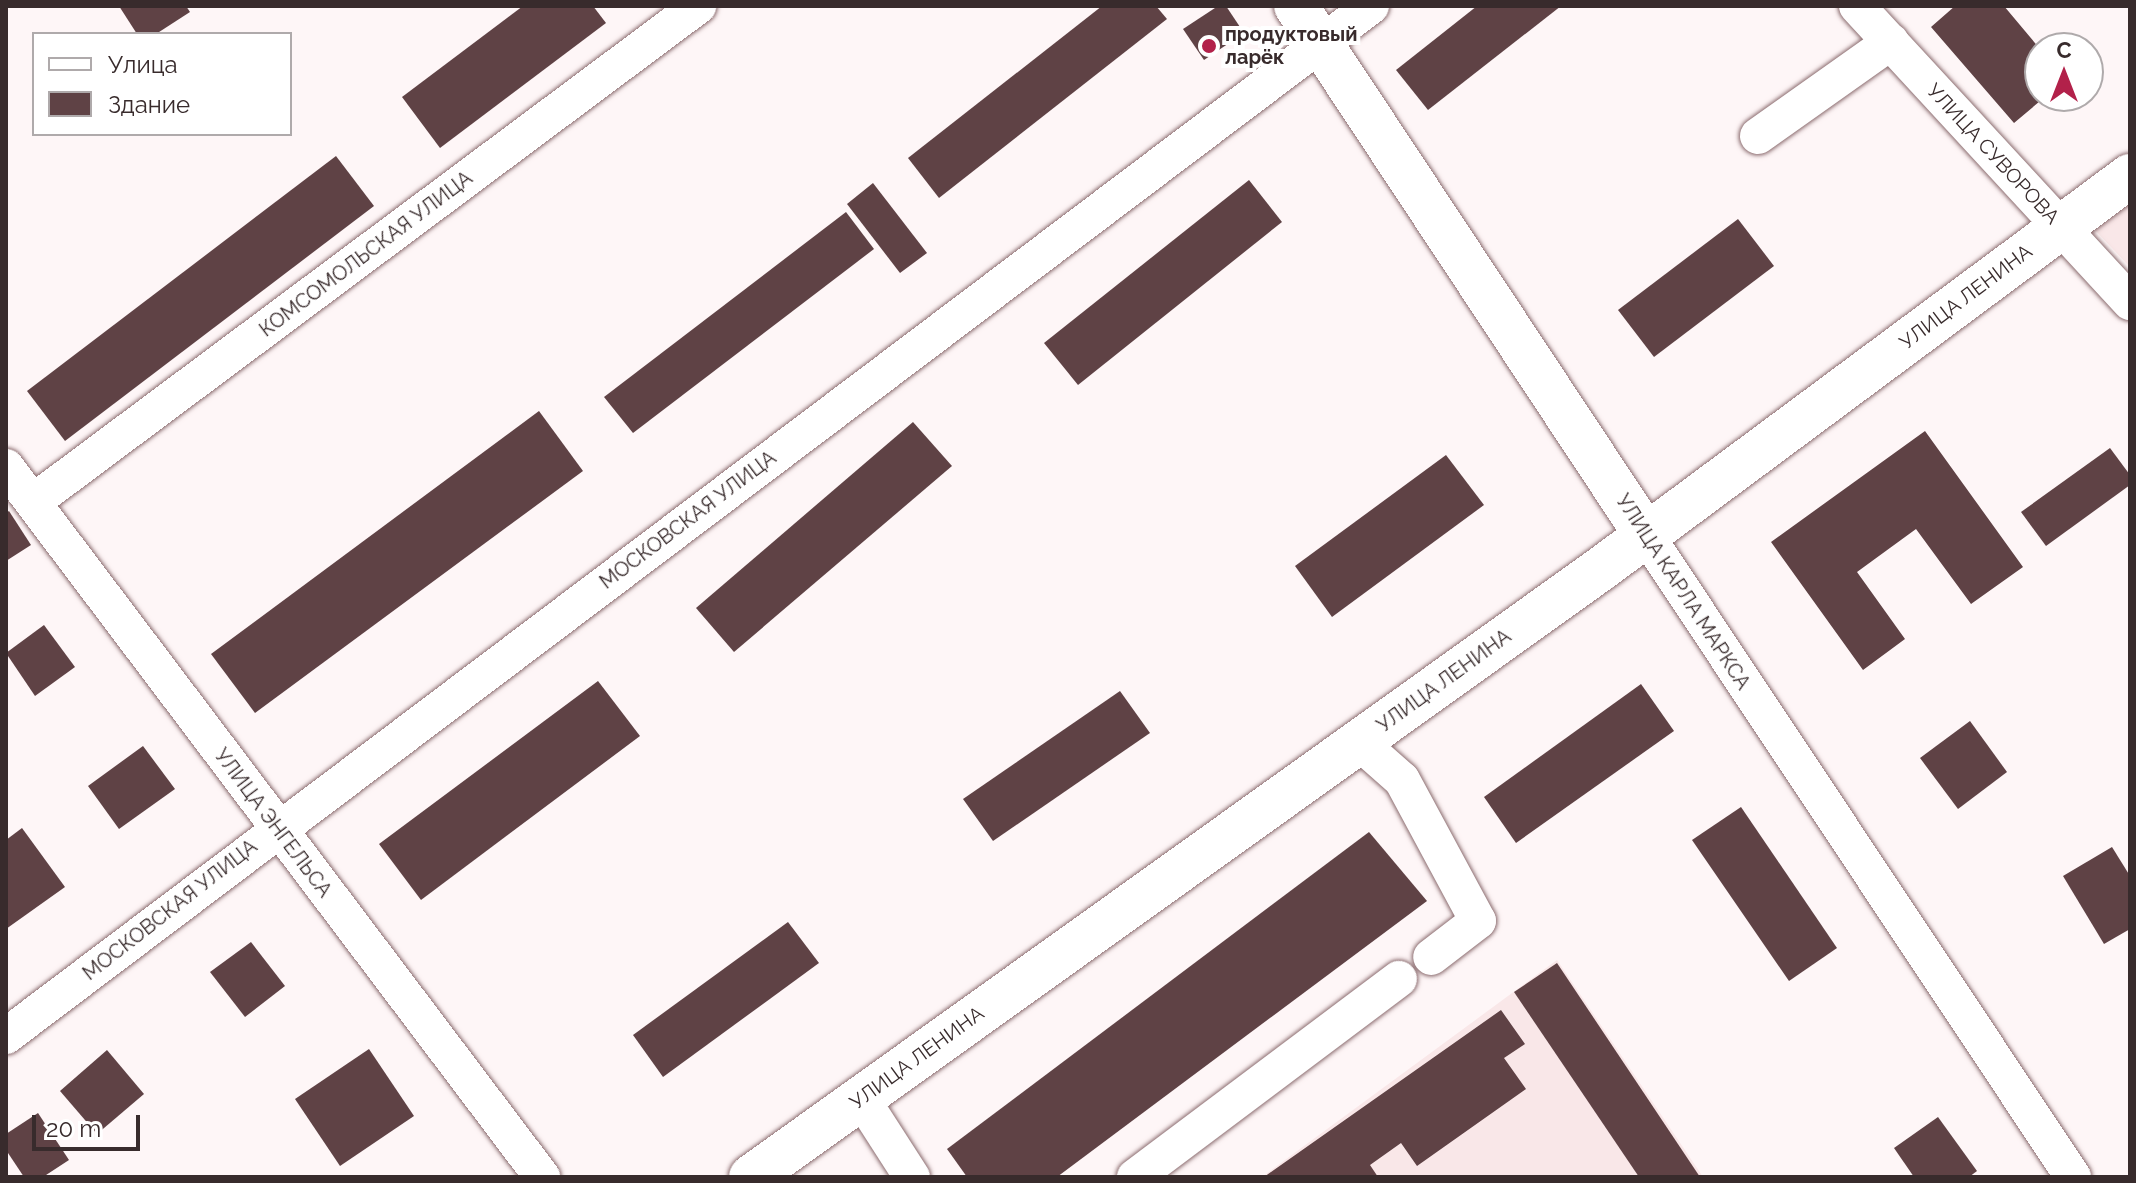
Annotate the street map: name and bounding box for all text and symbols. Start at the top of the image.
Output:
place label: продуктовый ларёк [1225,22,1358,69]
legend [32,32,292,136]
north arrow [2024,32,2104,112]
marker: продуктовый ларёк [1200,37,1218,55]
text: С [2056,37,2072,63]
text: Улица [108,50,178,79]
street label: УЛИЦА СУВОРОВА [1922,79,2064,229]
text: Здание [108,90,190,119]
street label: КОМСОМОЛЬСКАЯ УЛИЦА [255,166,477,342]
street label: УЛИЦА ЛЕНИНА [1895,239,2037,355]
street label: МОСКОВСКАЯ УЛИЦА [595,446,781,594]
street label: УЛИЦА КАРЛА МАРКСА [1610,489,1756,695]
street label: УЛИЦА ЛЕНИНА [1372,624,1516,738]
street label: УЛИЦА ЭНГЕЛЬСА [209,744,337,902]
street label: МОСКОВСКАЯ УЛИЦА [78,835,262,985]
street label: УЛИЦА ЛЕНИНА [845,1001,989,1115]
scale bar [36,1099,144,1149]
text: 20 m [46,1114,101,1143]

